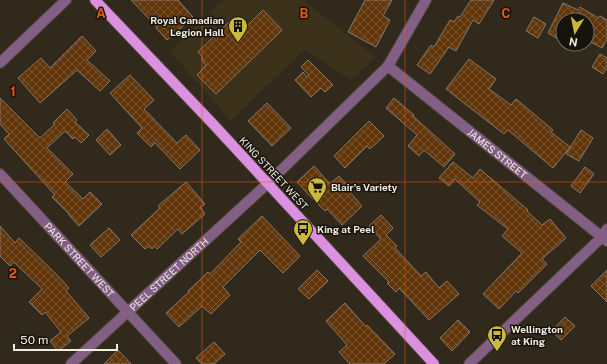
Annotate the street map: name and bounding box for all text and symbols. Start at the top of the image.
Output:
text: A [96,6,106,21]
text: B [300,6,309,21]
text: C [501,6,511,21]
north arrow [555,12,595,52]
place label: Royal Canadian Legion Hall [150,14,224,38]
building icon: Royal Canadian Legion Hall [227,15,249,43]
text: N [568,35,579,49]
text: 1 [10,84,16,99]
street label: JAMES STREET [465,126,530,181]
street label: KING STREET WEST [237,134,311,212]
supermarket icon: Blair's Variety [306,176,328,204]
place label: Blair's Variety [331,181,398,193]
bus stop icon: King at Peel [292,218,314,246]
street label: PARK STREET WEST [42,220,117,300]
place label: King at Peel [317,223,374,235]
street label: PEEL STREET NORTH [127,235,211,313]
text: 2 [9,266,17,281]
place label: Wellington at King [511,323,563,347]
bus stop icon: Wellington at King [486,324,508,352]
scale bar [14,326,117,352]
text: 50 m [20,333,48,347]

